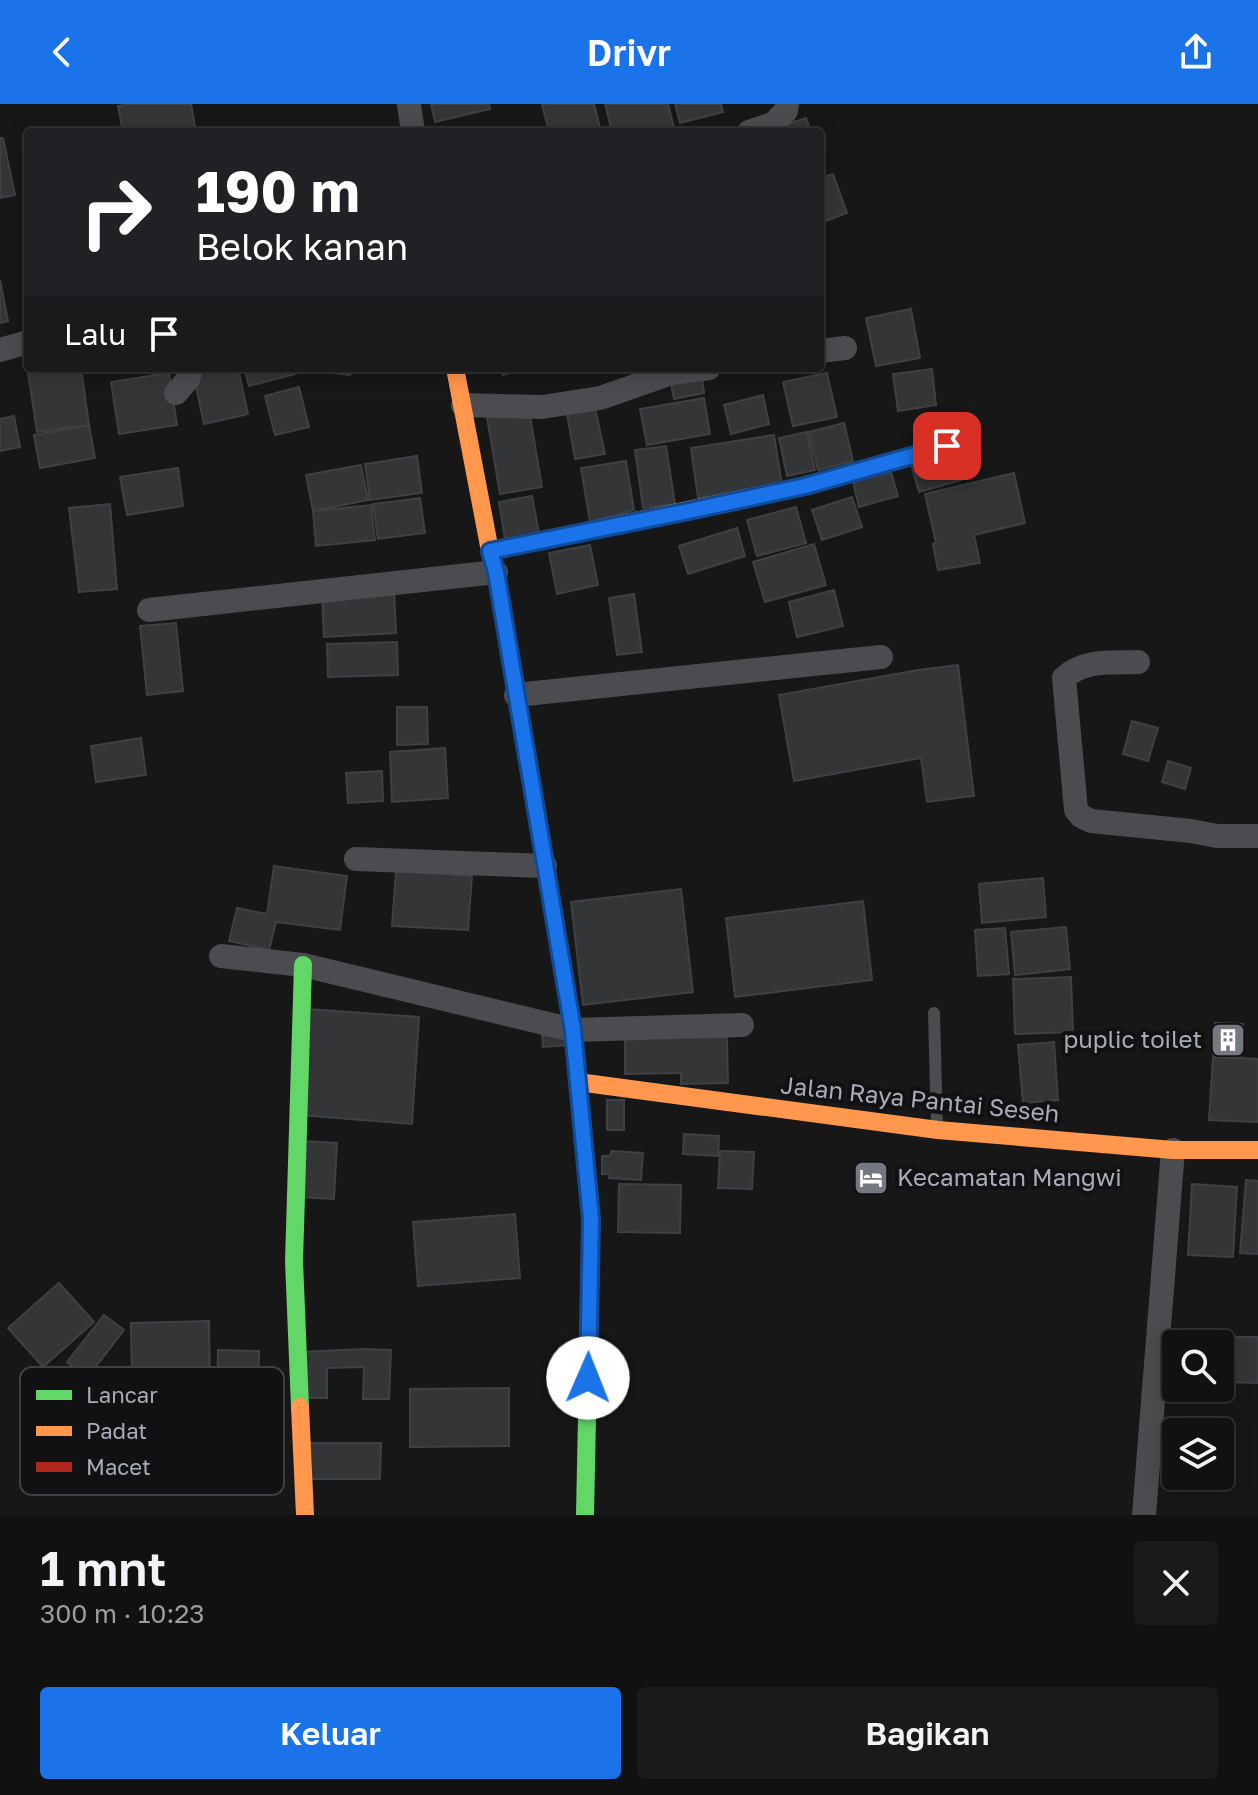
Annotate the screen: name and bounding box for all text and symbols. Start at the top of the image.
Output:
icon: back [40,30,84,74]
icon: share [1174,30,1218,74]
text: Drivr [587,31,671,74]
text: 190 m [196,157,360,224]
icon: right [64,160,168,264]
text: Belok kanan [196,225,408,268]
icon: arrive [142,312,186,356]
text: Lalu [64,316,126,352]
pin [913,412,981,480]
icon: arrive [925,424,969,468]
building icon: puplic toilet [1209,1021,1247,1059]
place label: puplic toilet [1063,1024,1202,1053]
street label: Jalan Raya Pantai Seseh [779,1069,1061,1128]
hotel icon: Kecamatan Mangwi [852,1159,890,1197]
place label: Kecamatan Mangwi [897,1162,1122,1191]
map controls [1162,1330,1234,1490]
button: search [1162,1330,1234,1402]
position arrow [546,1336,630,1420]
legend [20,1367,284,1495]
text: Lancar [86,1381,158,1408]
text: Padat [86,1417,147,1444]
button: layers [1162,1418,1234,1490]
text: Macet [86,1453,151,1480]
text: 1 mnt [40,1539,166,1597]
button: close [1134,1541,1218,1625]
text: 300 m · 10:23 [40,1598,205,1629]
button: Keluar [40,1687,621,1779]
button: Bagikan [637,1687,1218,1779]

